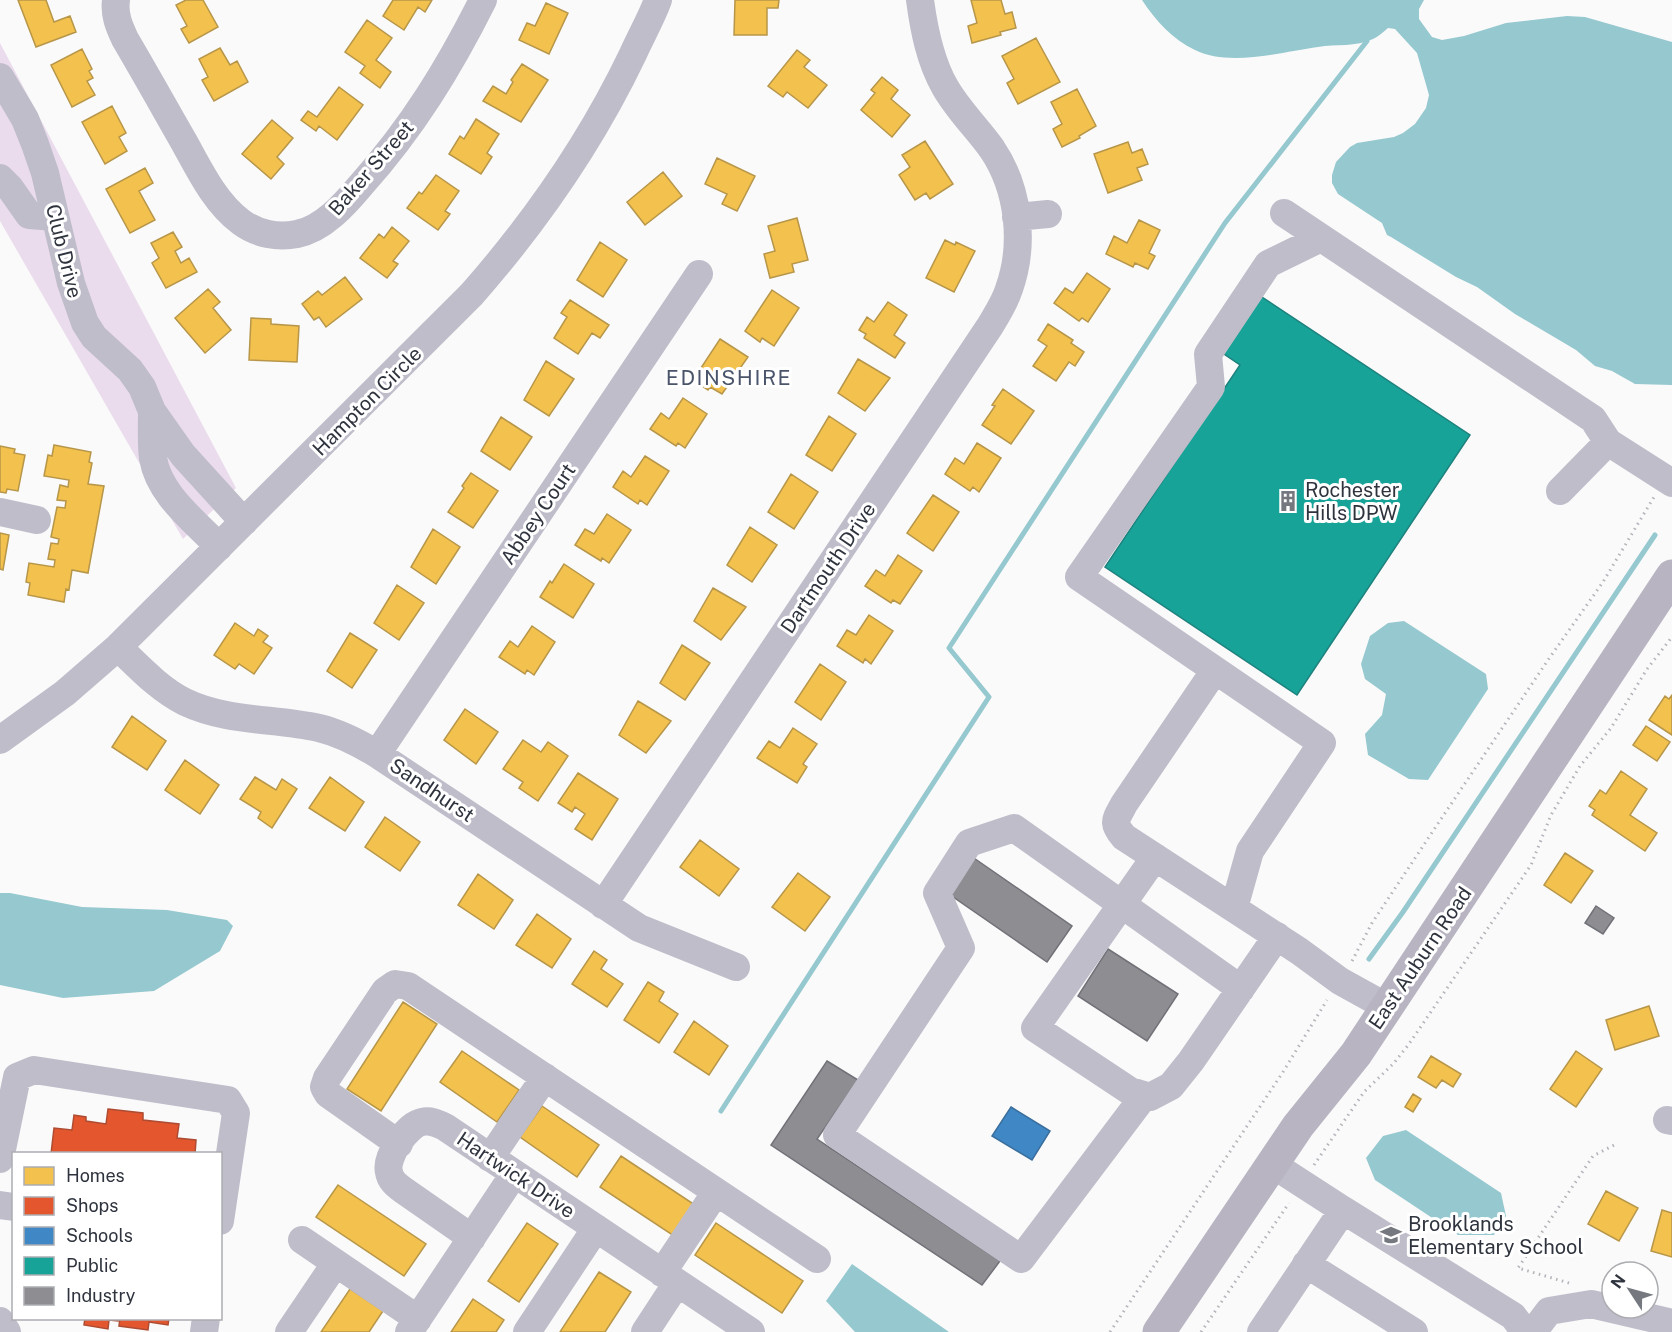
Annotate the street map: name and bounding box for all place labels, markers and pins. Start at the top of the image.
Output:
place label: Rochester Hills DPW [1305,478,1400,525]
building icon: Rochester Hills DPW [1276,489,1300,513]
place label: Brooklands Elementary School [1408,1212,1583,1259]
school or university icon: Brooklands Elementary School [1379,1223,1403,1247]

